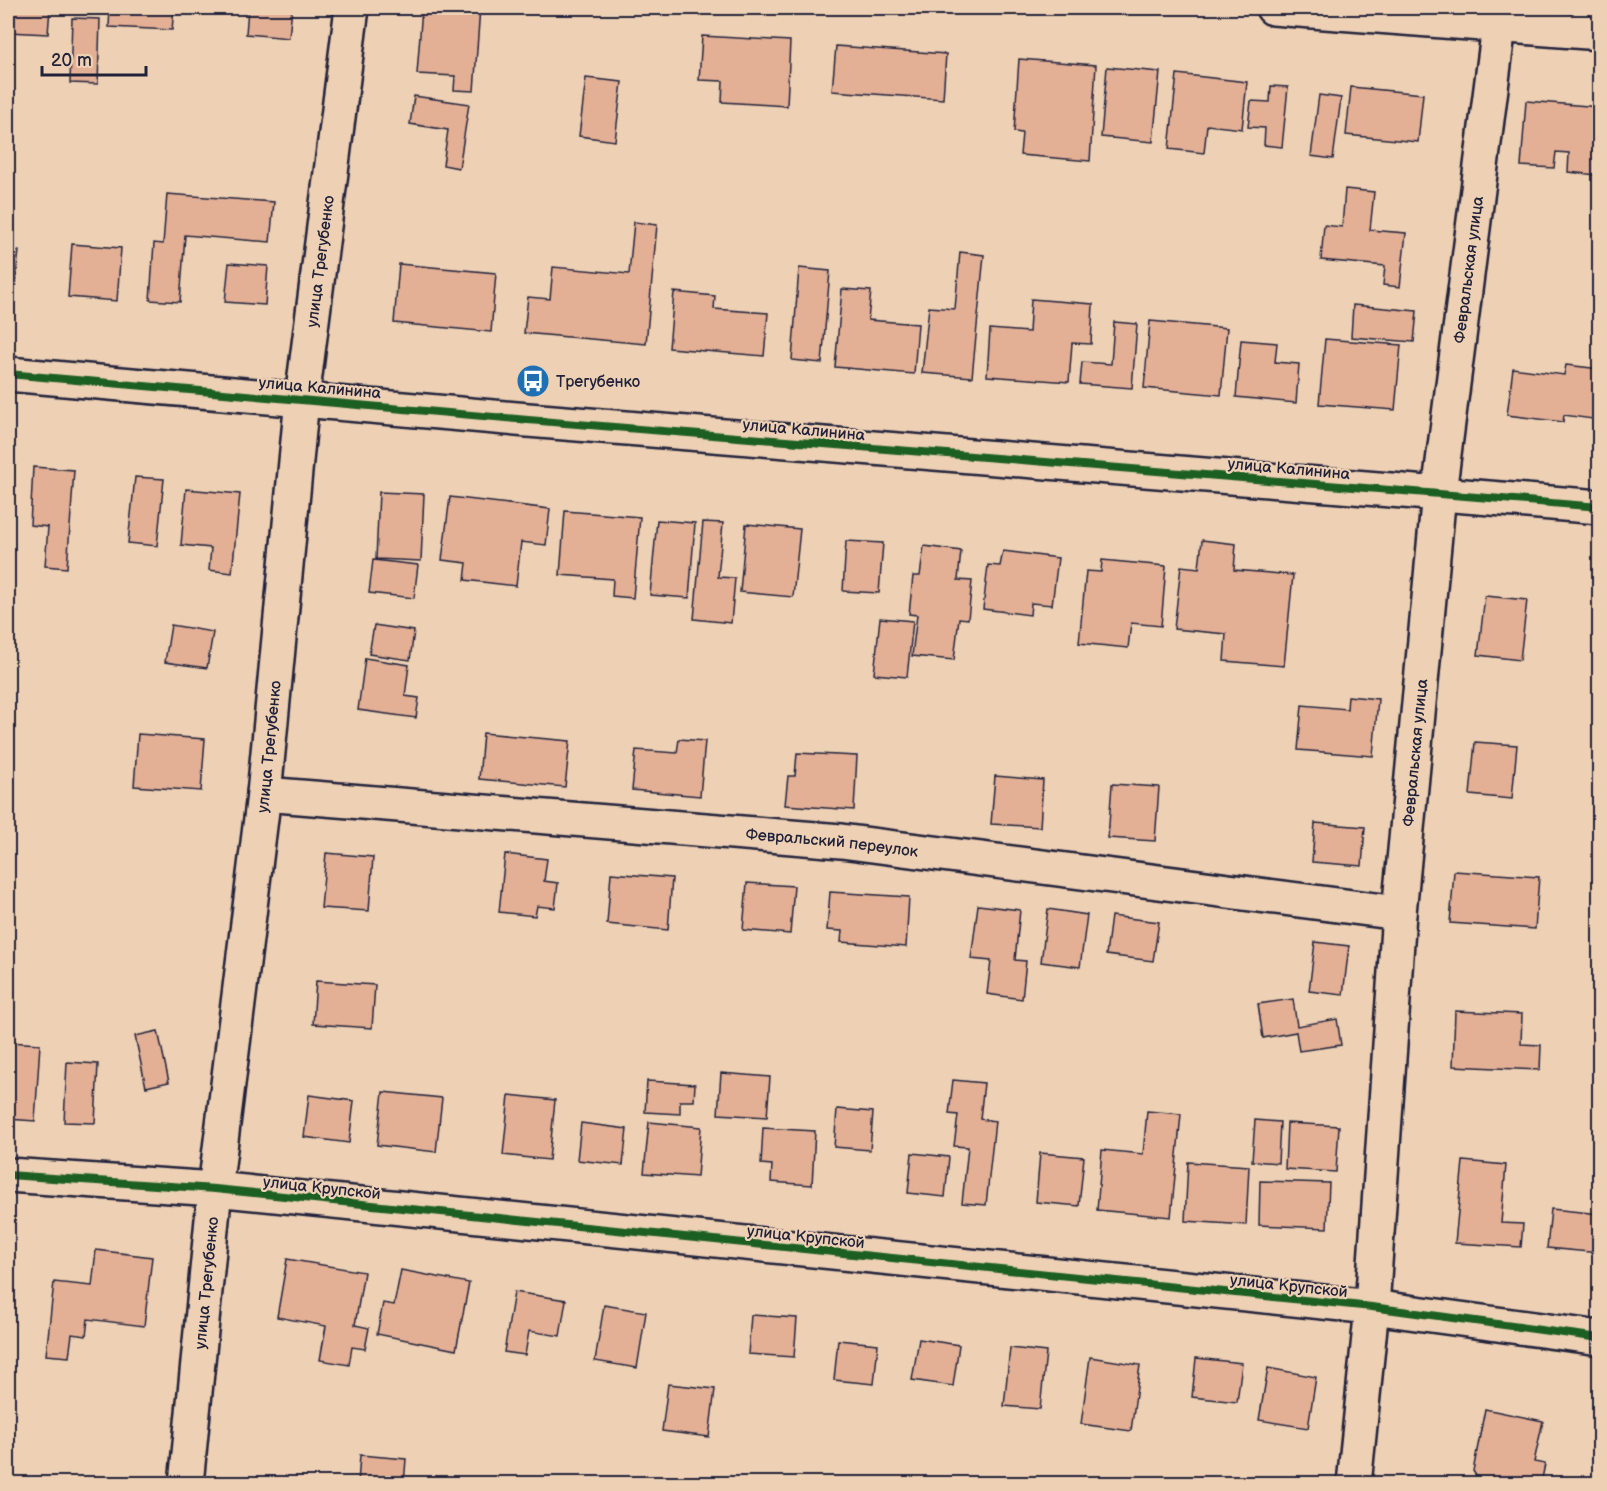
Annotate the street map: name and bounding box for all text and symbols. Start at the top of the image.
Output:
scale bar [42,39,146,77]
text: 20 m [51,50,92,71]
street label: улица Трегубенко [303,194,339,329]
street label: Февральская улица [1450,194,1488,345]
bus stop icon: Трегубенко [515,363,551,399]
place label: Трегубенко [556,373,640,392]
street label: улица Калинина [258,374,382,403]
street label: улица Калинина [742,416,866,445]
street label: улица Калинина [1227,455,1351,484]
street label: Февральская улица [1399,677,1432,827]
street label: улица Трегубенко [254,680,286,814]
street label: Февральский переулок [745,825,920,862]
street label: улица Крупской [262,1173,382,1204]
street label: улица Трегубенко [191,1216,223,1350]
street label: улица Крупской [746,1222,866,1253]
street label: улица Крупской [1229,1271,1349,1302]

